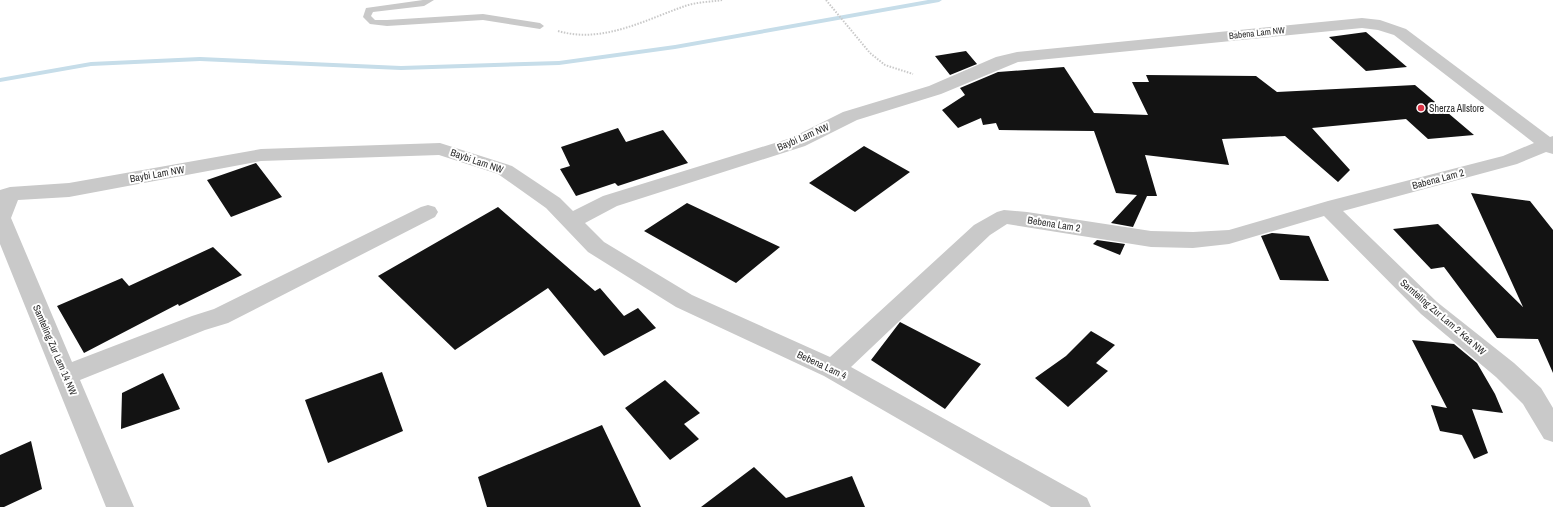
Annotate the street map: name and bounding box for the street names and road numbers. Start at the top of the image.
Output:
street label: Babena Lam NW [1228,24,1286,42]
street label: Baybi Lam NW [775,120,831,154]
street label: Baybi Lam NW [449,146,505,176]
street label: Baybi Lam NW [129,163,186,185]
street label: Babena Lam 2 [1411,166,1466,192]
street label: Bebena Lam 2 [1027,213,1082,235]
street label: Samteling Zur Lam 2 Kaa NW [1397,276,1489,358]
street label: Samteling Zur Lam 14 NW [30,303,80,397]
street label: Bebena Lam 4 [795,348,849,382]

